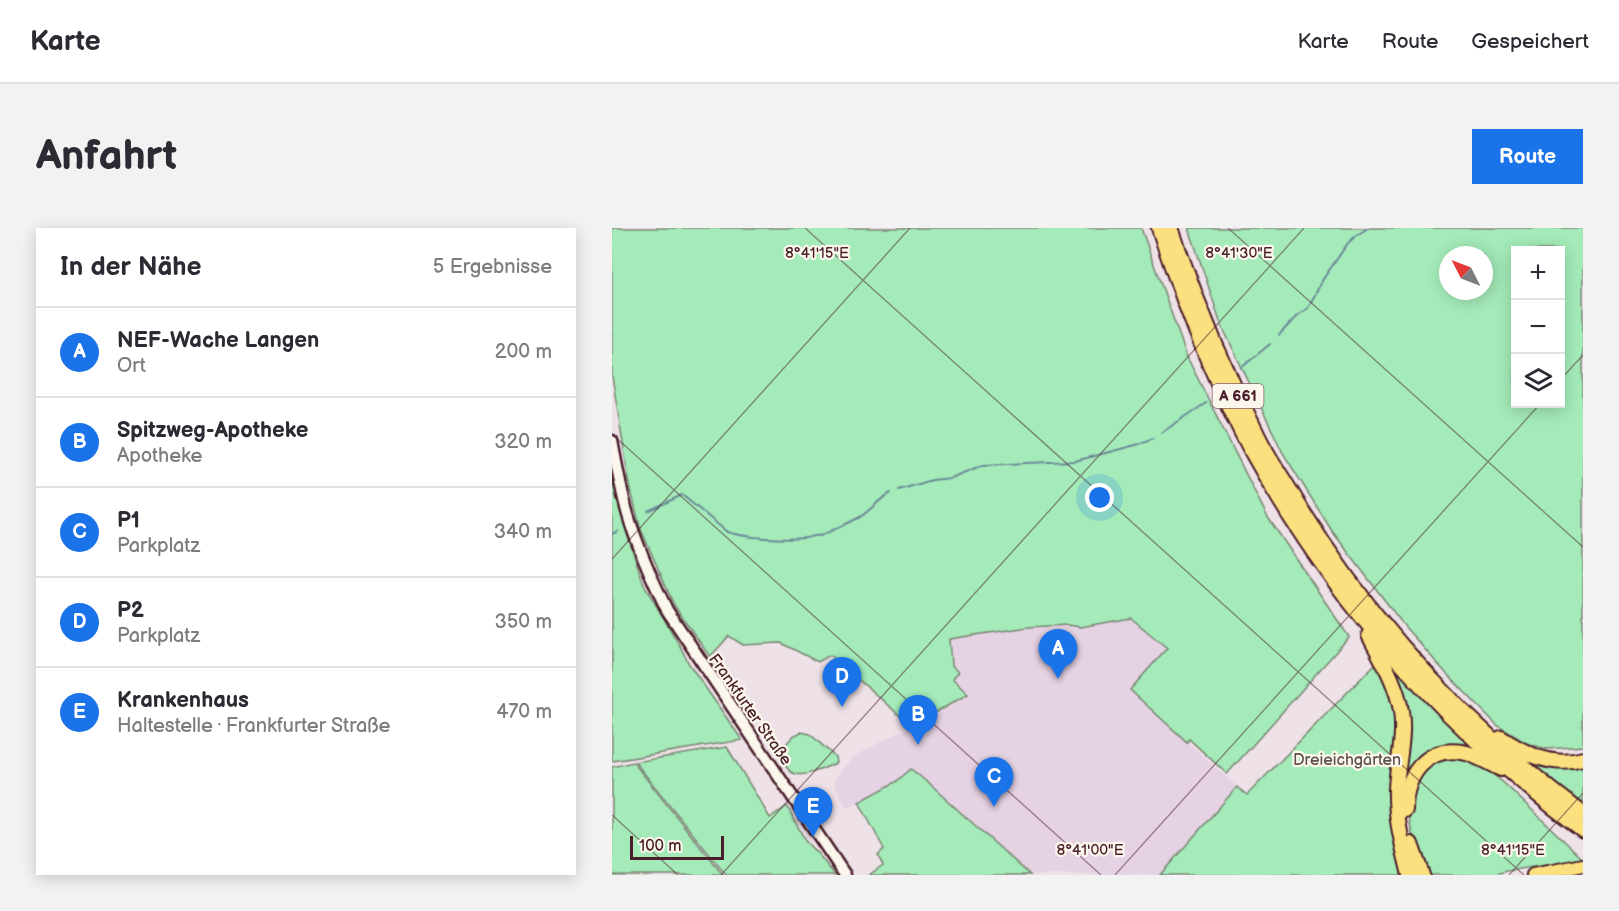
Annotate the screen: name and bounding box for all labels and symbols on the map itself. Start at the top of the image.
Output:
text: 8°41'15"E [785,244,849,263]
text: 8°41'30"E [1205,244,1273,263]
north arrow [1439,246,1493,300]
road number: A 661 [1212,384,1264,408]
your location [1085,483,1114,512]
pin: A [1038,630,1078,679]
street label: Frankfurter Straße [704,650,796,770]
pin: D [822,658,862,707]
pin: B [898,696,938,745]
park label: Dreieichgärten [1293,751,1401,770]
pin: C [974,758,1013,807]
pin: E [794,788,832,837]
scale bar [630,833,724,860]
text: 8°41'00"E [1056,841,1124,860]
text: 8°41'15"E [1481,841,1545,860]

